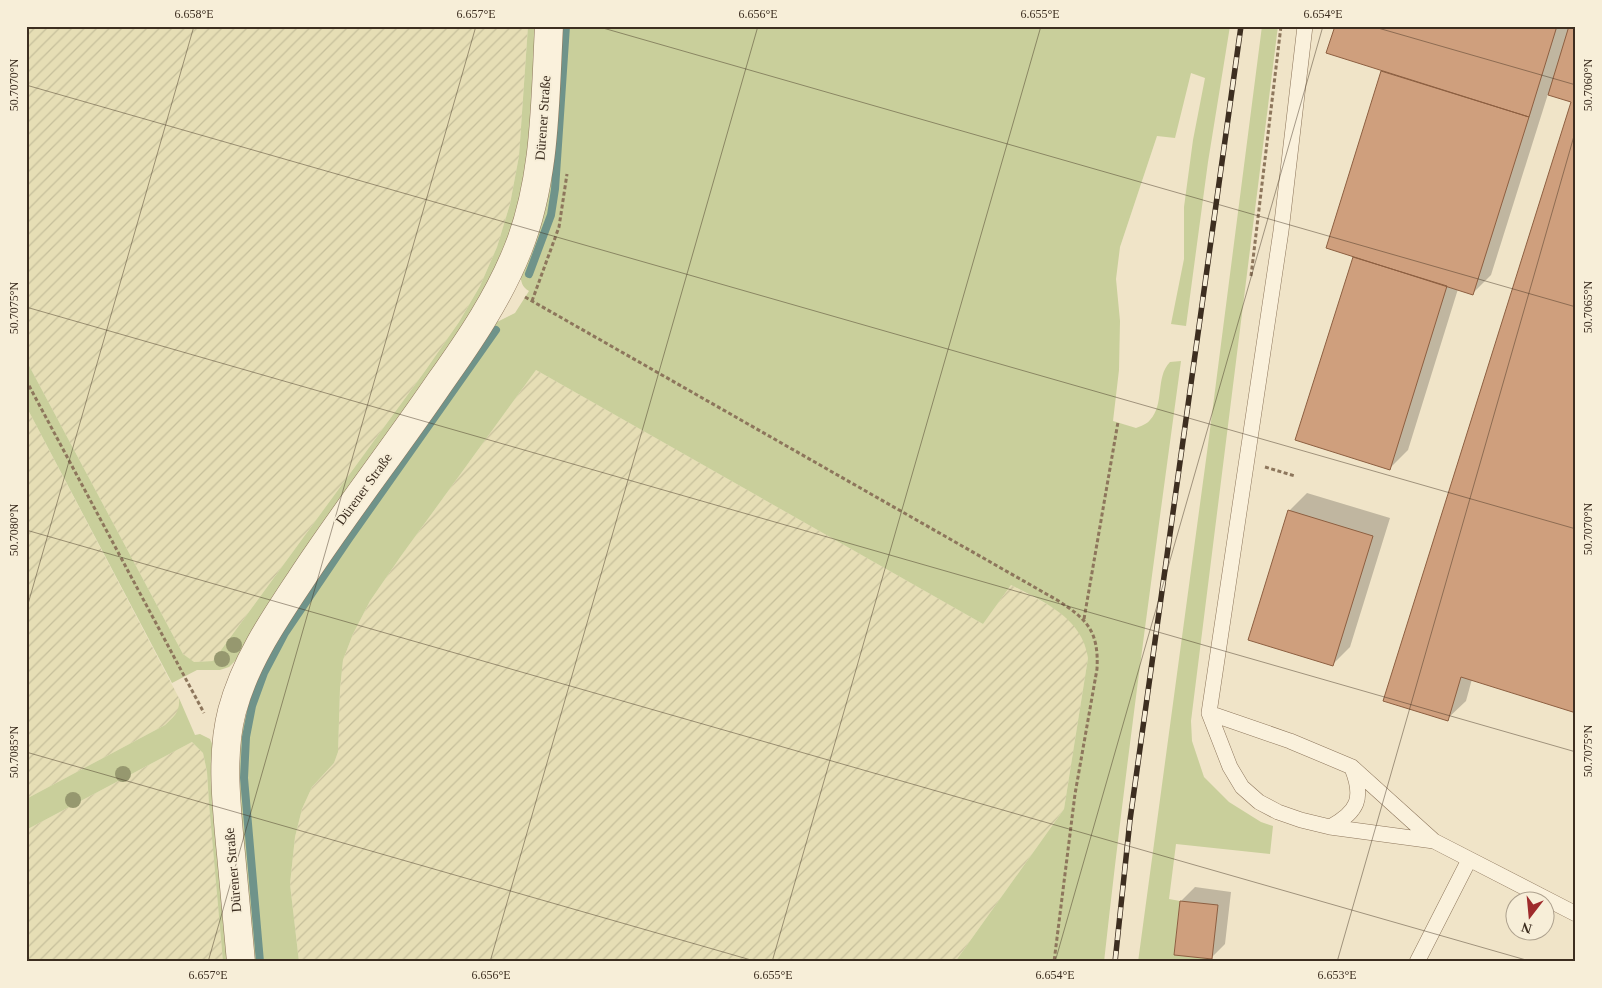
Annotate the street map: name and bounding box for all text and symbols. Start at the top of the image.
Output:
text: 6.658°E [174,7,214,21]
text: 6.657°E [456,7,496,21]
text: 6.656°E [738,7,778,21]
text: 6.655°E [1020,7,1060,21]
text: 6.654°E [1303,7,1343,21]
text: 50.7070°N [7,58,21,111]
text: 50.7060°N [1581,58,1595,111]
street label: Dürener Straße [533,75,553,161]
text: 50.7065°N [1581,280,1595,333]
text: 50.7075°N [7,281,21,334]
street label: Dürener Straße [333,450,395,528]
text: 50.7070°N [1581,502,1595,555]
text: 50.7080°N [7,503,21,556]
text: 50.7075°N [1581,724,1595,777]
text: 50.7085°N [7,725,21,778]
street label: Dürener Straße [222,827,244,913]
north arrow [1504,890,1554,940]
text: N [1520,919,1533,937]
text: 6.657°E [188,968,228,982]
text: 6.656°E [471,968,511,982]
text: 6.655°E [753,968,793,982]
text: 6.654°E [1035,968,1075,982]
text: 6.653°E [1317,968,1357,982]

